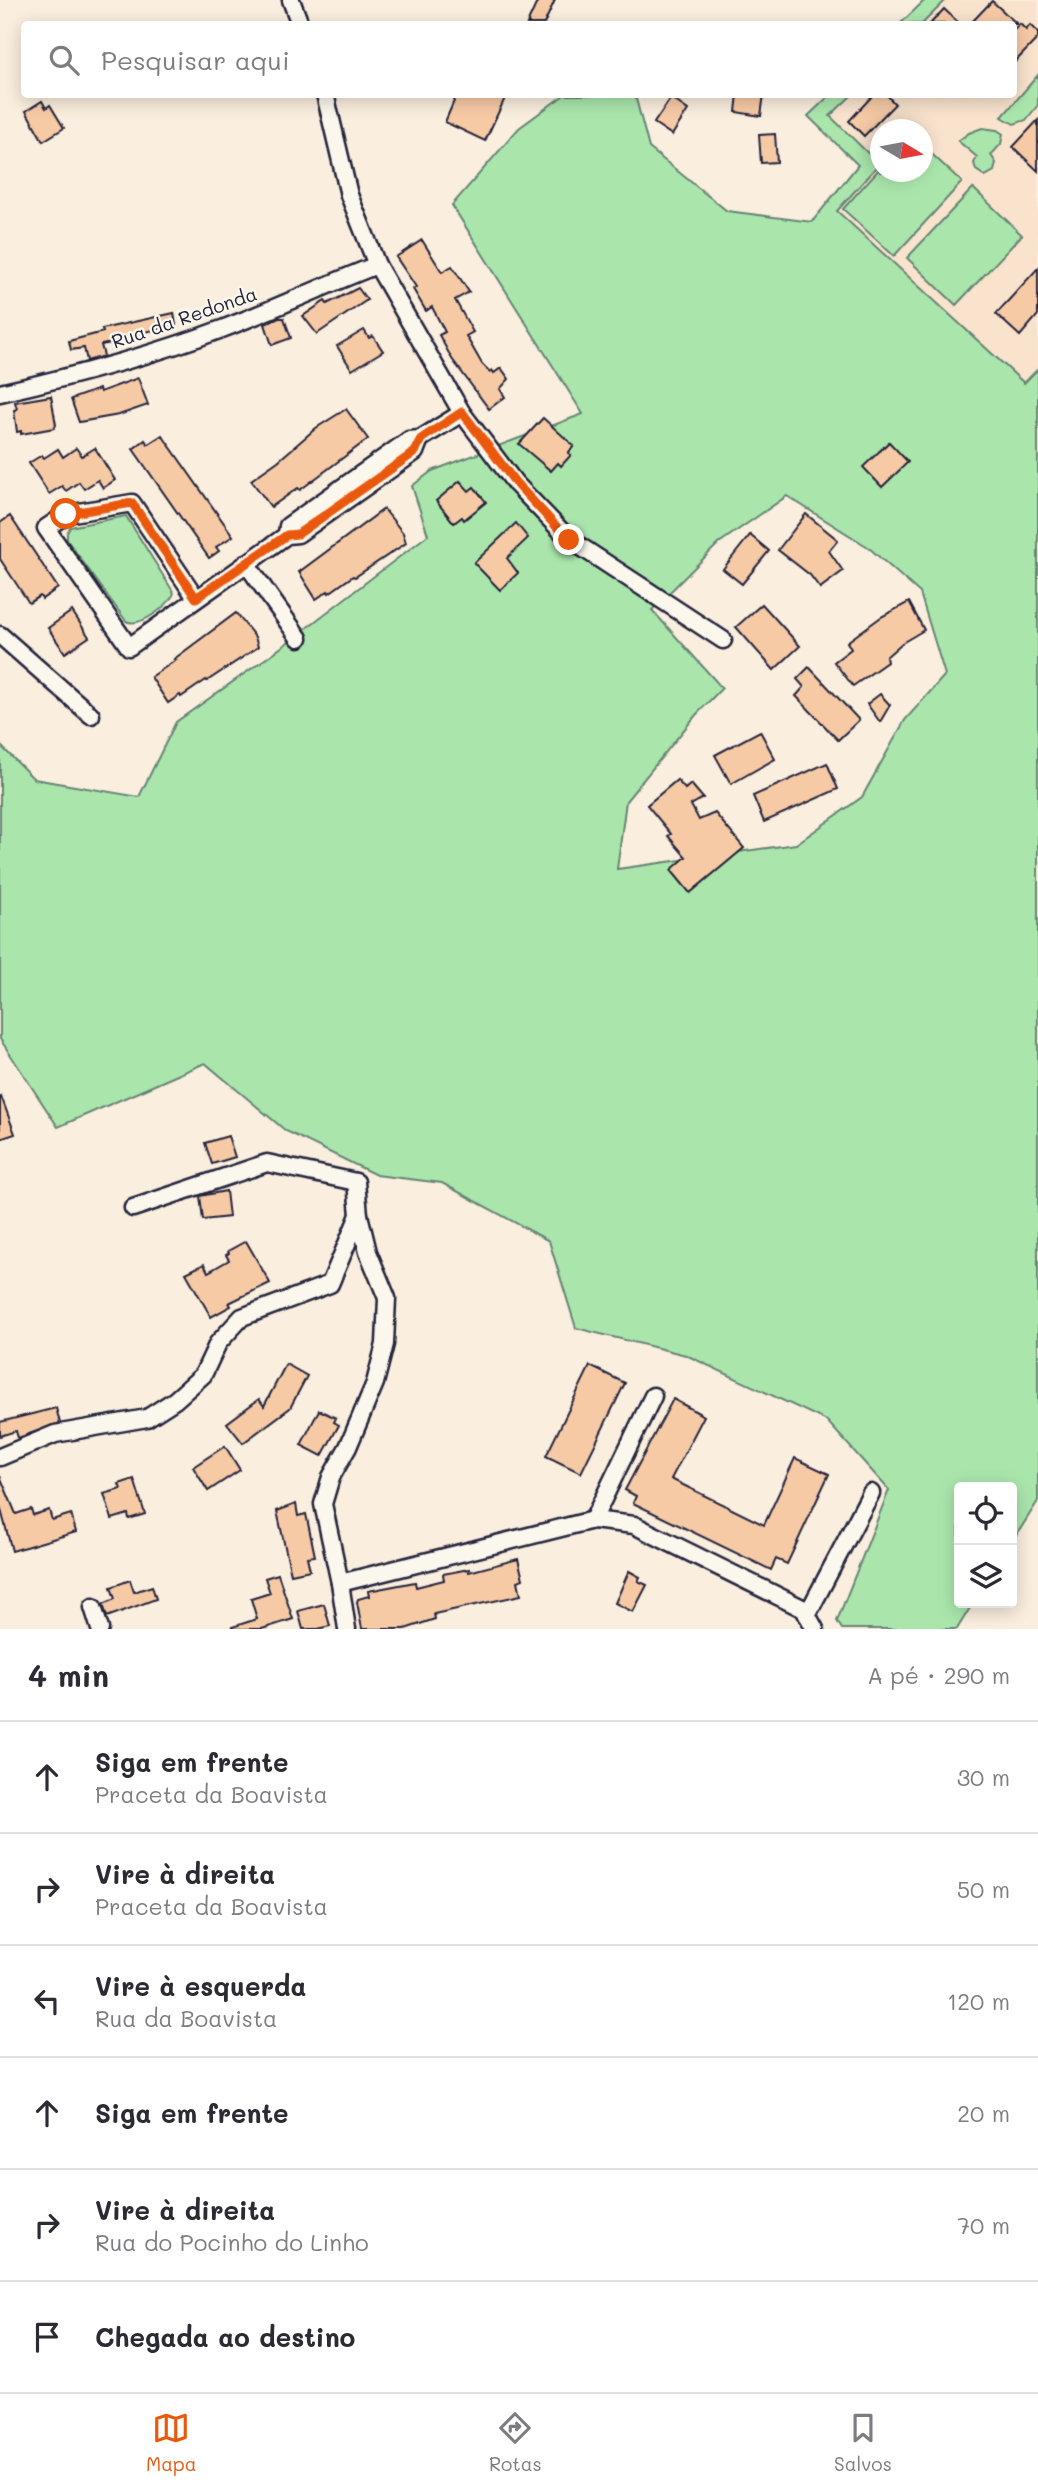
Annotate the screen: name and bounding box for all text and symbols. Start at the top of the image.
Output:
search box [21,21,1017,98]
icon: search [45,41,83,79]
text: Pesquisar aqui [101,43,290,77]
north arrow [870,119,933,182]
street label: Rua da Redonda [108,280,260,354]
route start [50,498,81,529]
route end [553,524,584,555]
map controls [954,1482,1017,1608]
button: locate [954,1482,1017,1545]
button: layers [954,1545,1017,1608]
text: 4 min [28,1655,109,1695]
text: A pé · 290 m [867,1660,1010,1690]
text: Siga em frente [95,1745,289,1779]
icon: ahead [28,1758,66,1796]
text: 30 m [957,1762,1010,1792]
text: Praceta da Boavista [95,1779,328,1809]
text: Vire à direita [95,1857,275,1891]
icon: right [28,1870,66,1908]
text: 50 m [957,1874,1010,1904]
text: Praceta da Boavista [95,1891,328,1921]
text: Vire à esquerda [95,1969,306,2003]
icon: left [28,1982,66,2020]
text: 120 m [947,1986,1010,2016]
text: Rua da Boavista [95,2003,277,2033]
icon: ahead [28,2094,66,2132]
text: Siga em frente [95,2096,289,2130]
text: 20 m [957,2098,1010,2128]
text: Vire à direita [95,2193,275,2227]
icon: right [28,2206,66,2244]
text: 70 m [957,2210,1010,2240]
text: Rua do Pocinho do Linho [95,2227,369,2257]
icon: arrive [28,2318,66,2356]
text: Chegada ao destino [95,2320,355,2354]
tab: Mapa [146,2409,197,2476]
tab: Rotas [489,2409,542,2476]
tab: Salvos [834,2409,892,2476]

